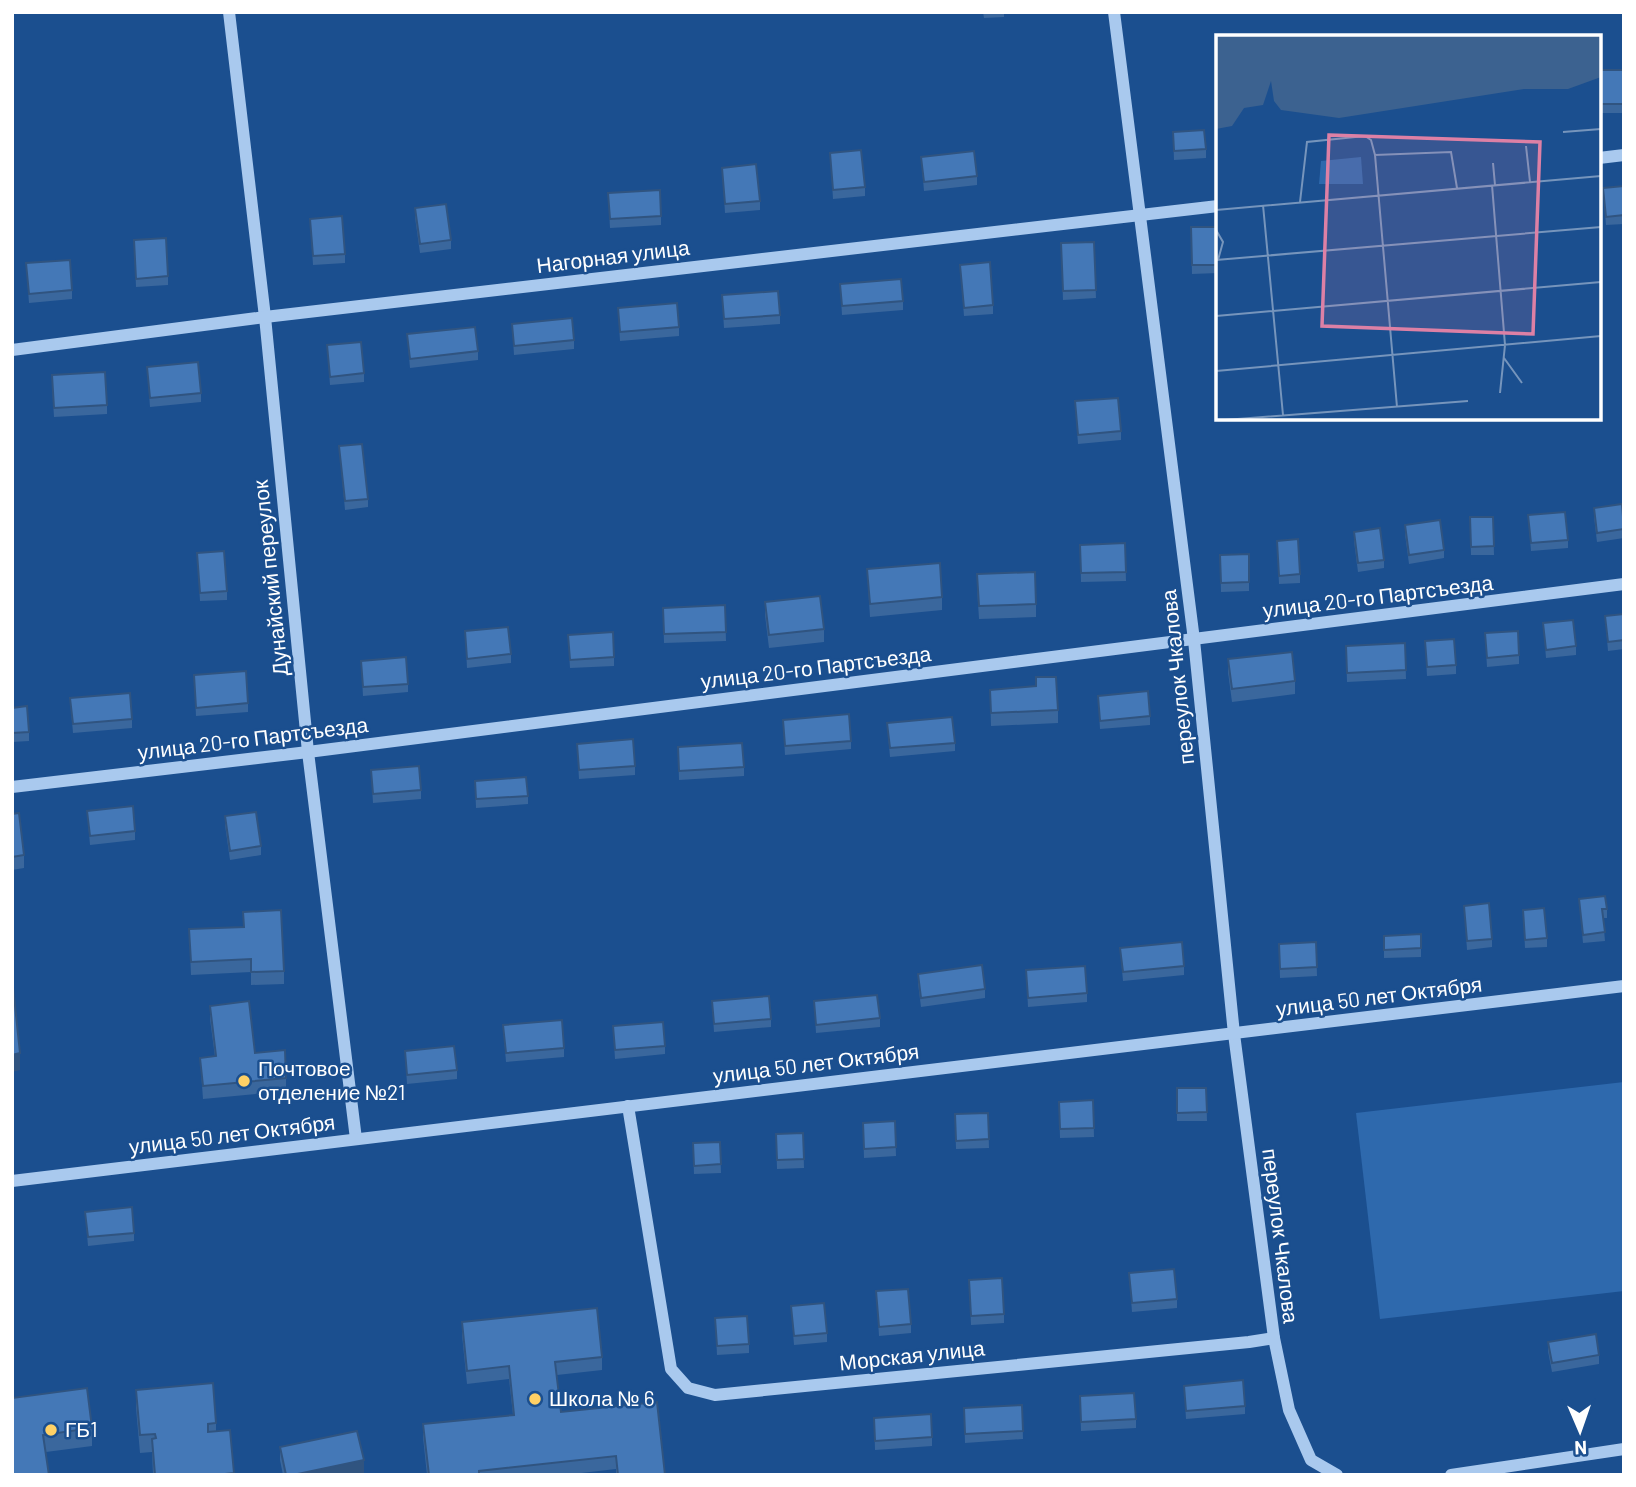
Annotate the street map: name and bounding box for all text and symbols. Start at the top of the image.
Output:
inset map [1216,35,1601,420]
street label: Нагорная улица [535,234,691,277]
street label: Дунайский переулок [247,478,292,677]
street label: улица 20-го Партсъезда [1261,569,1495,622]
street label: переулок Чкалова [1155,588,1198,766]
street label: улица 20-го Партсъезда [699,640,933,693]
street label: улица 20-го Партсъезда [136,711,370,764]
street label: улица 50 лет Октября [1274,970,1483,1021]
street label: улица 50 лет Октября [711,1037,920,1088]
place label: Почтовое отделение №21 [258,1055,405,1104]
marker: Почтовое отделение №21 [236,1073,252,1089]
street label: улица 50 лет Октября [127,1108,336,1159]
street label: переулок Чкалова [1258,1147,1305,1325]
street label: Морская улица [838,1334,986,1375]
place label: Школа № 6 [549,1385,655,1410]
marker: Школа № 6 [527,1391,543,1407]
north arrow [1545,1396,1615,1466]
place label: ГБ1 [65,1416,98,1441]
marker: ГБ1 [43,1422,59,1438]
text: N [1574,1437,1587,1460]

